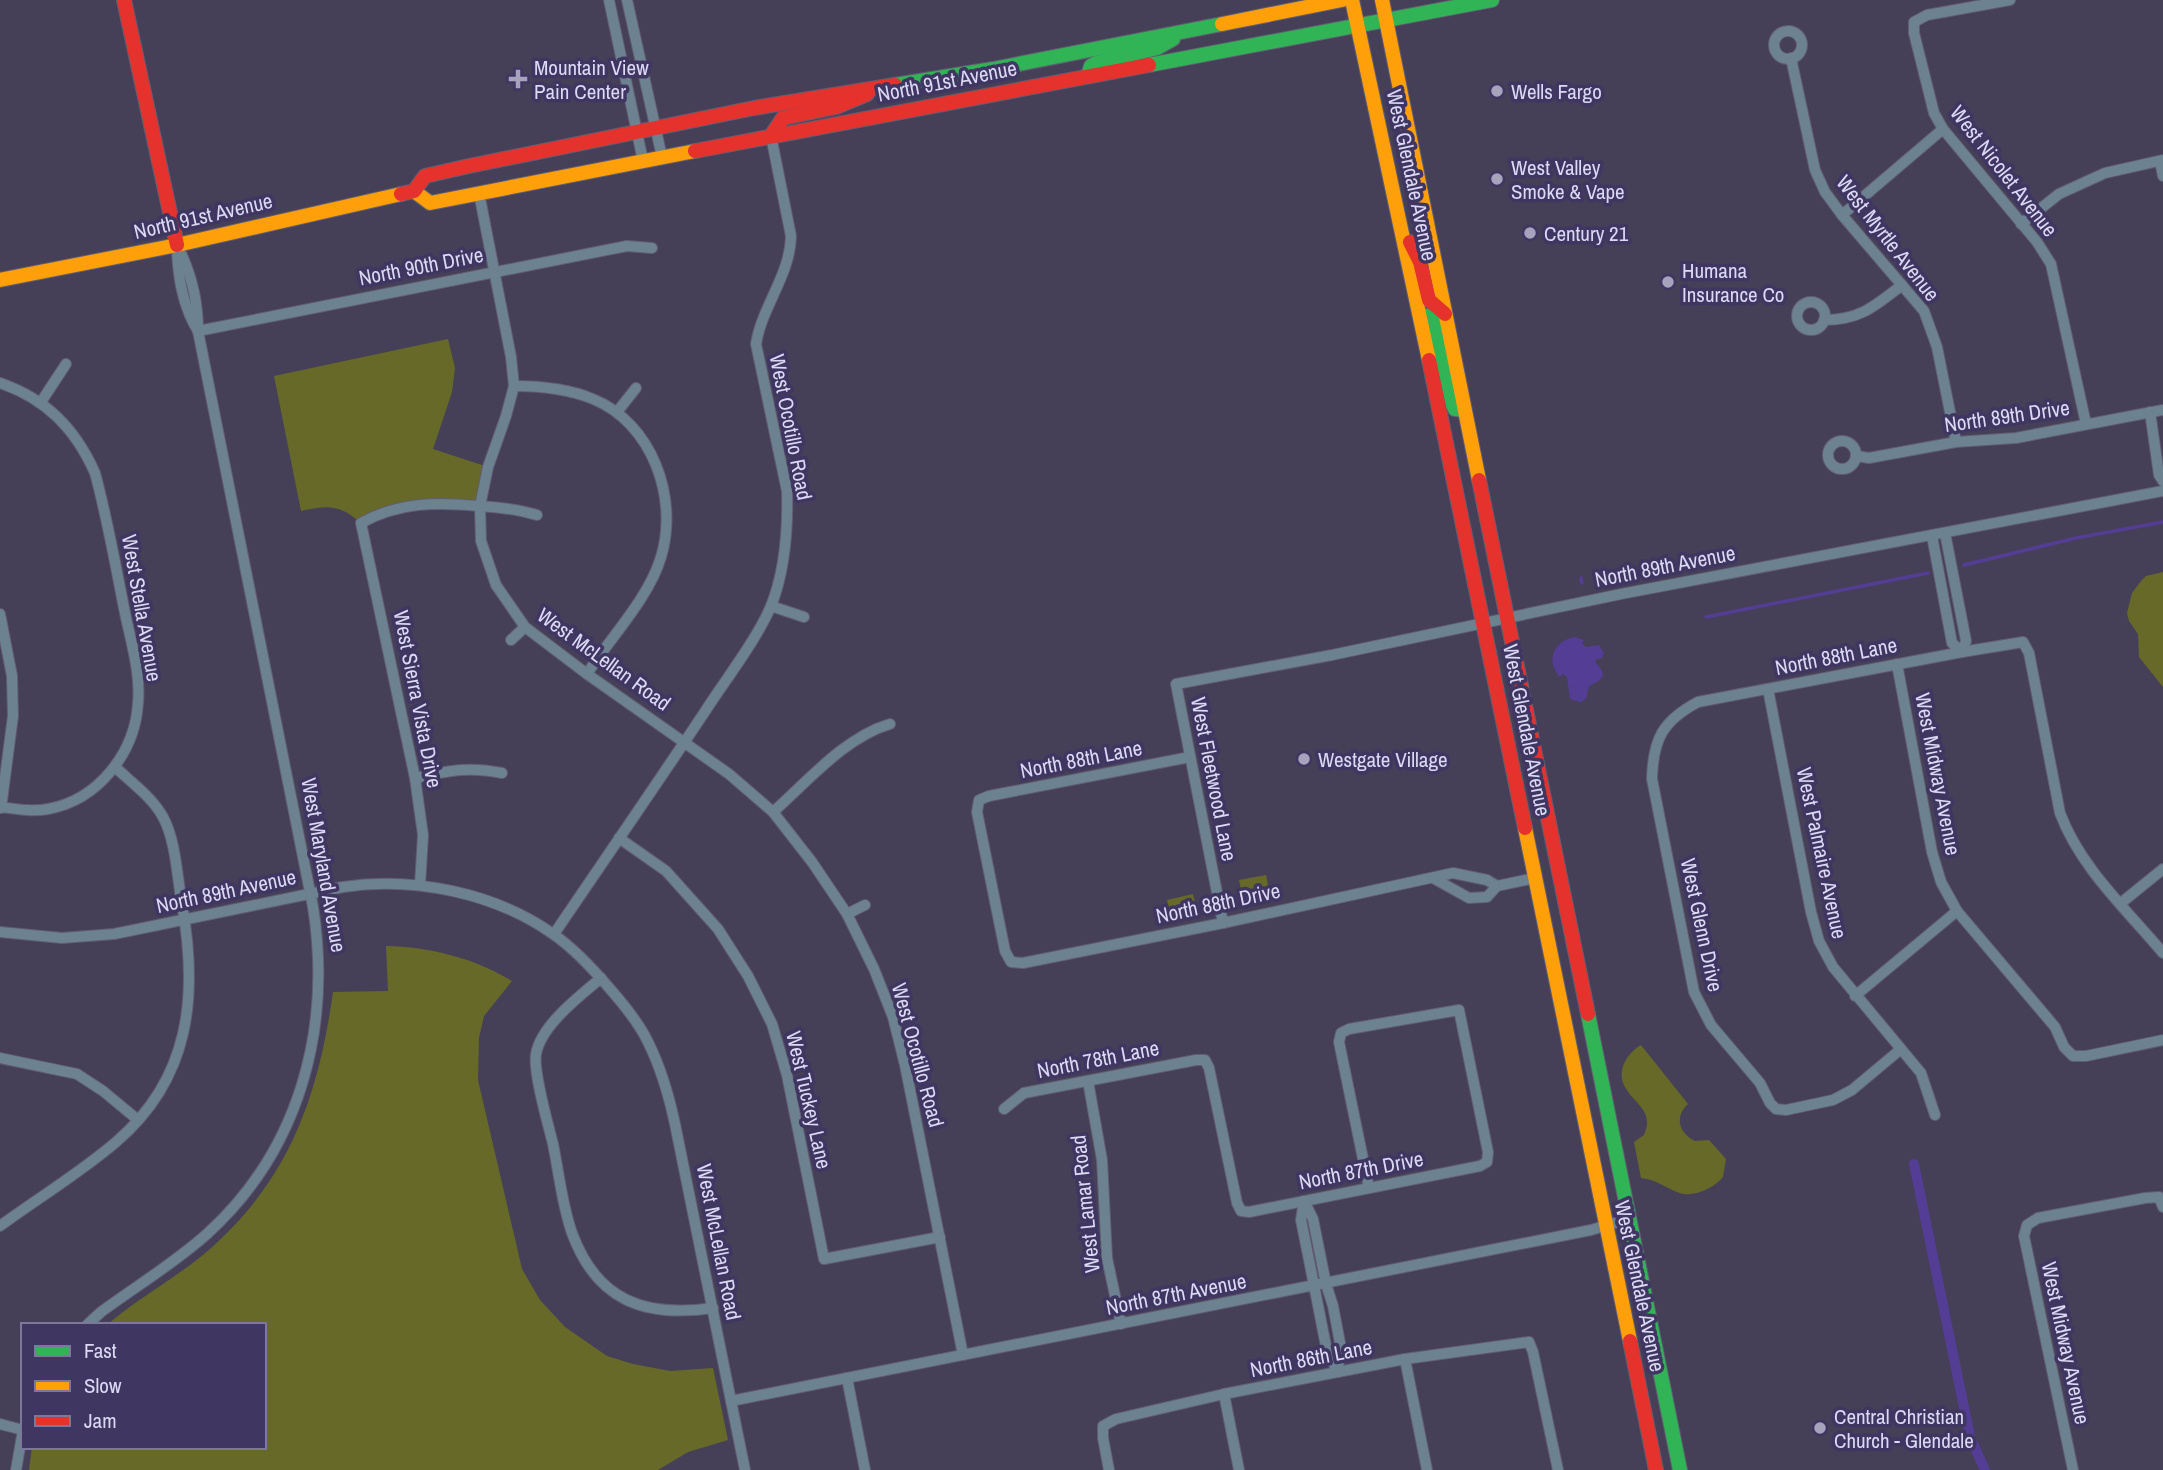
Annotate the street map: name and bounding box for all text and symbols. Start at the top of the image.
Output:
place label: Mountain View Pain Center [534,53,649,106]
street label: North 91st Avenue [875,53,1019,109]
marker: Mountain View Pain Center [508,69,528,89]
place label: Wells Fargo [1511,77,1602,106]
marker: Wells Fargo [1489,83,1505,99]
street label: West Glendale Avenue [1380,87,1444,263]
street label: West Nicolet Avenue [1944,99,2064,243]
place label: West Valley Smoke & Vape [1511,153,1625,206]
street label: West Myrtle Avenue [1830,169,1946,307]
marker: West Valley Smoke & Vape [1489,171,1505,187]
street label: North 91st Avenue [131,186,275,246]
place label: Century 21 [1544,219,1629,248]
marker: Century 21 [1522,225,1538,241]
street label: North 90th Drive [356,240,486,292]
place label: Humana Insurance Co [1682,256,1784,309]
marker: Humana Insurance Co [1660,274,1676,290]
street label: West Ocotillo Road [763,352,819,502]
street label: North 89th Drive [1942,393,2072,439]
street label: West Stella Avenue [115,532,169,684]
street label: North 89th Avenue [1592,538,1738,594]
street label: West McLellan Road [531,601,677,717]
street label: West Sierra Vista Drive [387,608,449,790]
street label: North 88th Lane [1773,630,1899,682]
street label: West Glendale Avenue [1496,642,1558,818]
street label: West Midway Avenue [1908,690,1968,858]
street label: West Fleetwood Lane [1184,695,1244,863]
street label: North 88th Lane [1018,733,1144,785]
place label: Westgate Village [1318,745,1448,774]
marker: Westgate Village [1296,751,1312,767]
street label: West Palmaire Avenue [1790,765,1854,941]
street label: West Maryland Avenue [294,776,354,954]
street label: West Glenn Drive [1674,856,1730,994]
street label: North 89th Avenue [153,862,299,920]
street label: North 88th Drive [1153,876,1283,930]
street label: West Ocotillo Road [885,980,951,1130]
street label: West Tuckey Lane [779,1028,839,1172]
street label: North 78th Lane [1035,1033,1161,1085]
street label: West Lamar Road [1063,1134,1107,1274]
street label: North 87th Drive [1296,1144,1426,1196]
street label: West McLellan Road [690,1161,748,1323]
street label: West Glendale Avenue [1608,1198,1672,1374]
street label: West Midway Avenue [2035,1259,2097,1427]
street label: North 87th Avenue [1103,1266,1249,1322]
legend [21,1323,266,1449]
street label: North 86th Lane [1248,1332,1374,1384]
text: Fast [84,1336,117,1365]
text: Slow [84,1371,122,1400]
place label: Central Christian Church - Glendale [1834,1402,1974,1455]
text: Jam [84,1406,117,1435]
marker: Central Christian Church - Glendale [1812,1420,1828,1436]

